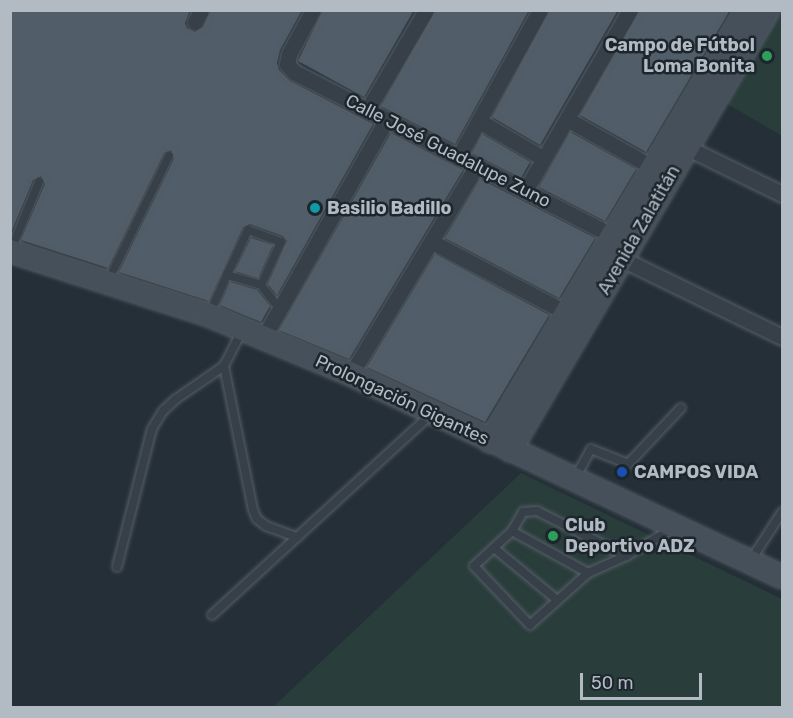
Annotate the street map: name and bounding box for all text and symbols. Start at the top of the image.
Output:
place label: Campo de Fútbol Loma Bonita [605,35,755,78]
marker: Campo de Fútbol Loma Bonita [760,49,774,63]
street label: Calle José Guadalupe Zuno [342,90,554,212]
street label: Avenida Zalatitán [593,161,685,299]
place label: Basilio Badillo [327,197,452,219]
marker: Basilio Badillo [308,201,322,215]
street label: Prolongación Gigantes [312,350,492,450]
place label: CAMPOS VIDA [634,461,759,483]
marker: CAMPOS VIDA [615,465,629,479]
place label: Club Deportivo ADZ [565,515,695,558]
marker: Club Deportivo ADZ [546,529,560,543]
scale bar [583,661,704,699]
text: 50 m [591,672,634,694]

